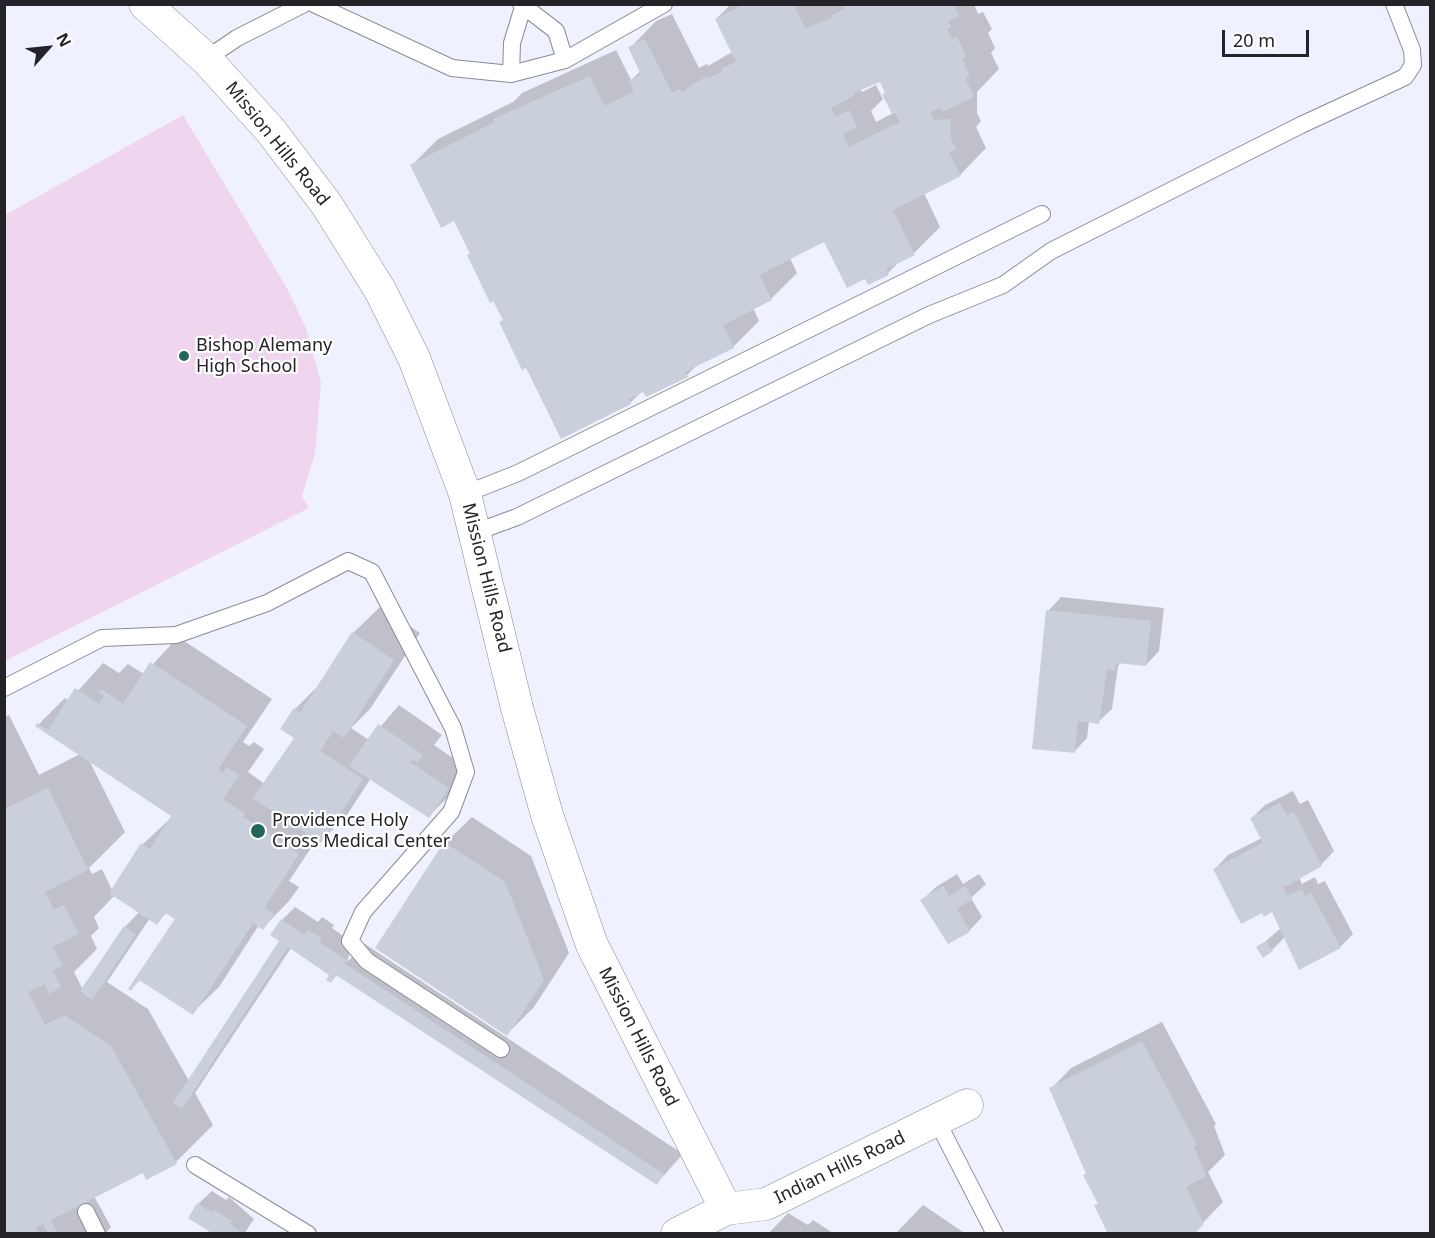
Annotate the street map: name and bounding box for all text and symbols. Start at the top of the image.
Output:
north arrow [18,18,78,78]
scale bar [1225,18,1312,56]
text: 20 m [1233,28,1275,52]
text: N [51,29,77,51]
street label: Mission Hills Road [220,78,334,210]
place label: Bishop Alemany High School [196,335,332,378]
marker: Bishop Alemany High School [177,349,191,363]
street label: Mission Hills Road [457,501,515,655]
place label: Providence Holy Cross Medical Center [272,810,450,852]
marker: Providence Holy Cross Medical Center [249,822,267,840]
street label: Mission Hills Road [594,964,682,1110]
street label: Indian Hills Road [771,1127,909,1209]

